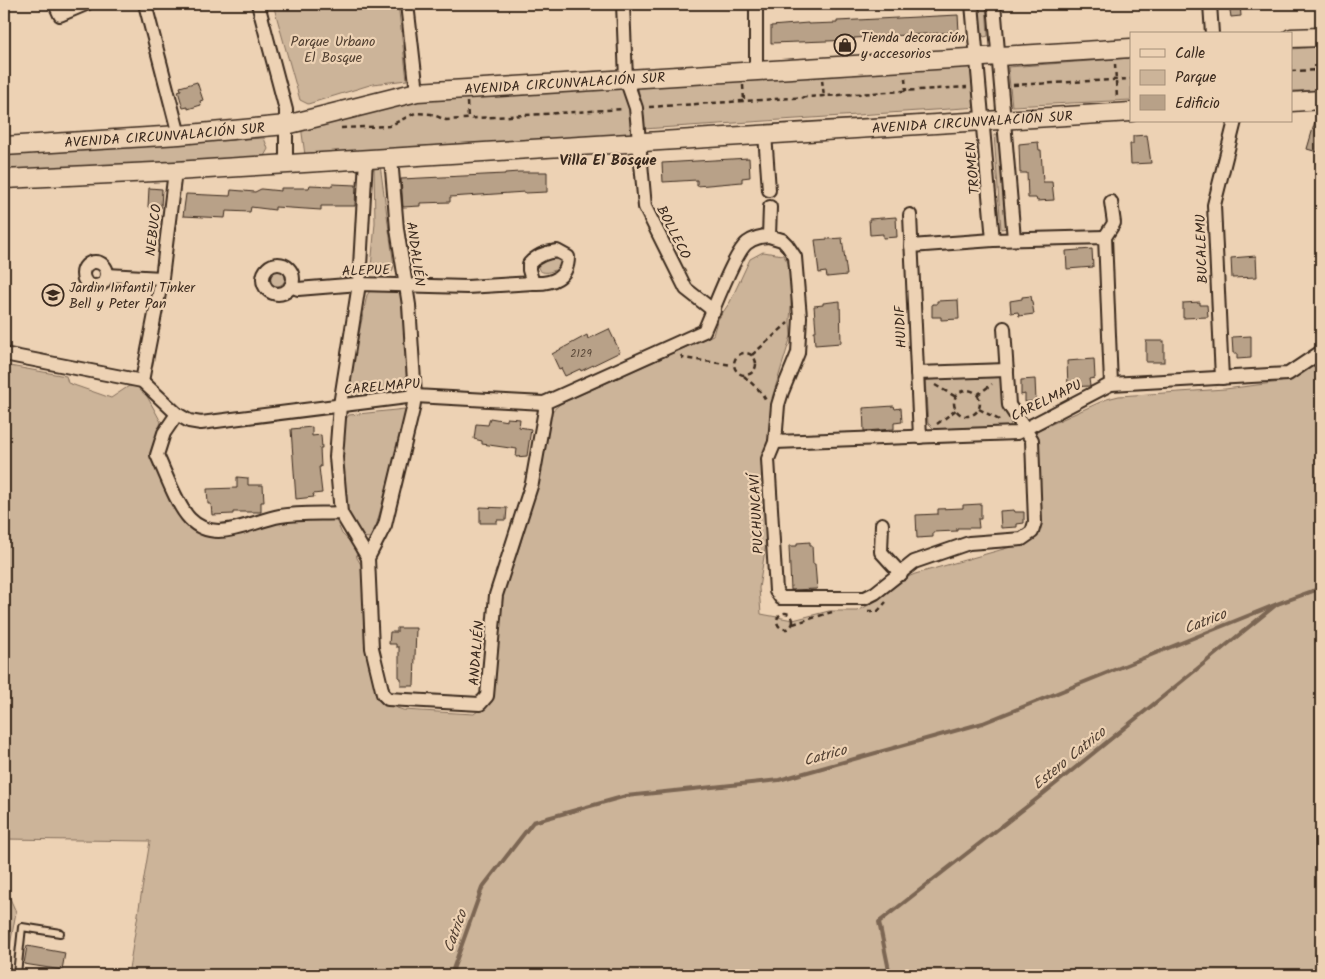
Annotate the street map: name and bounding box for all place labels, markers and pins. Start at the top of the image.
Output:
place label: Tienda decoración y accesorios [860,27,965,65]
shop icon: Tienda decoración y accesorios [833,33,857,57]
place label: Jardin Infantil Tinker Bell y Peter Pan [69,277,196,315]
school or university icon: Jardin Infantil Tinker Bell y Peter Pan [41,283,65,307]

